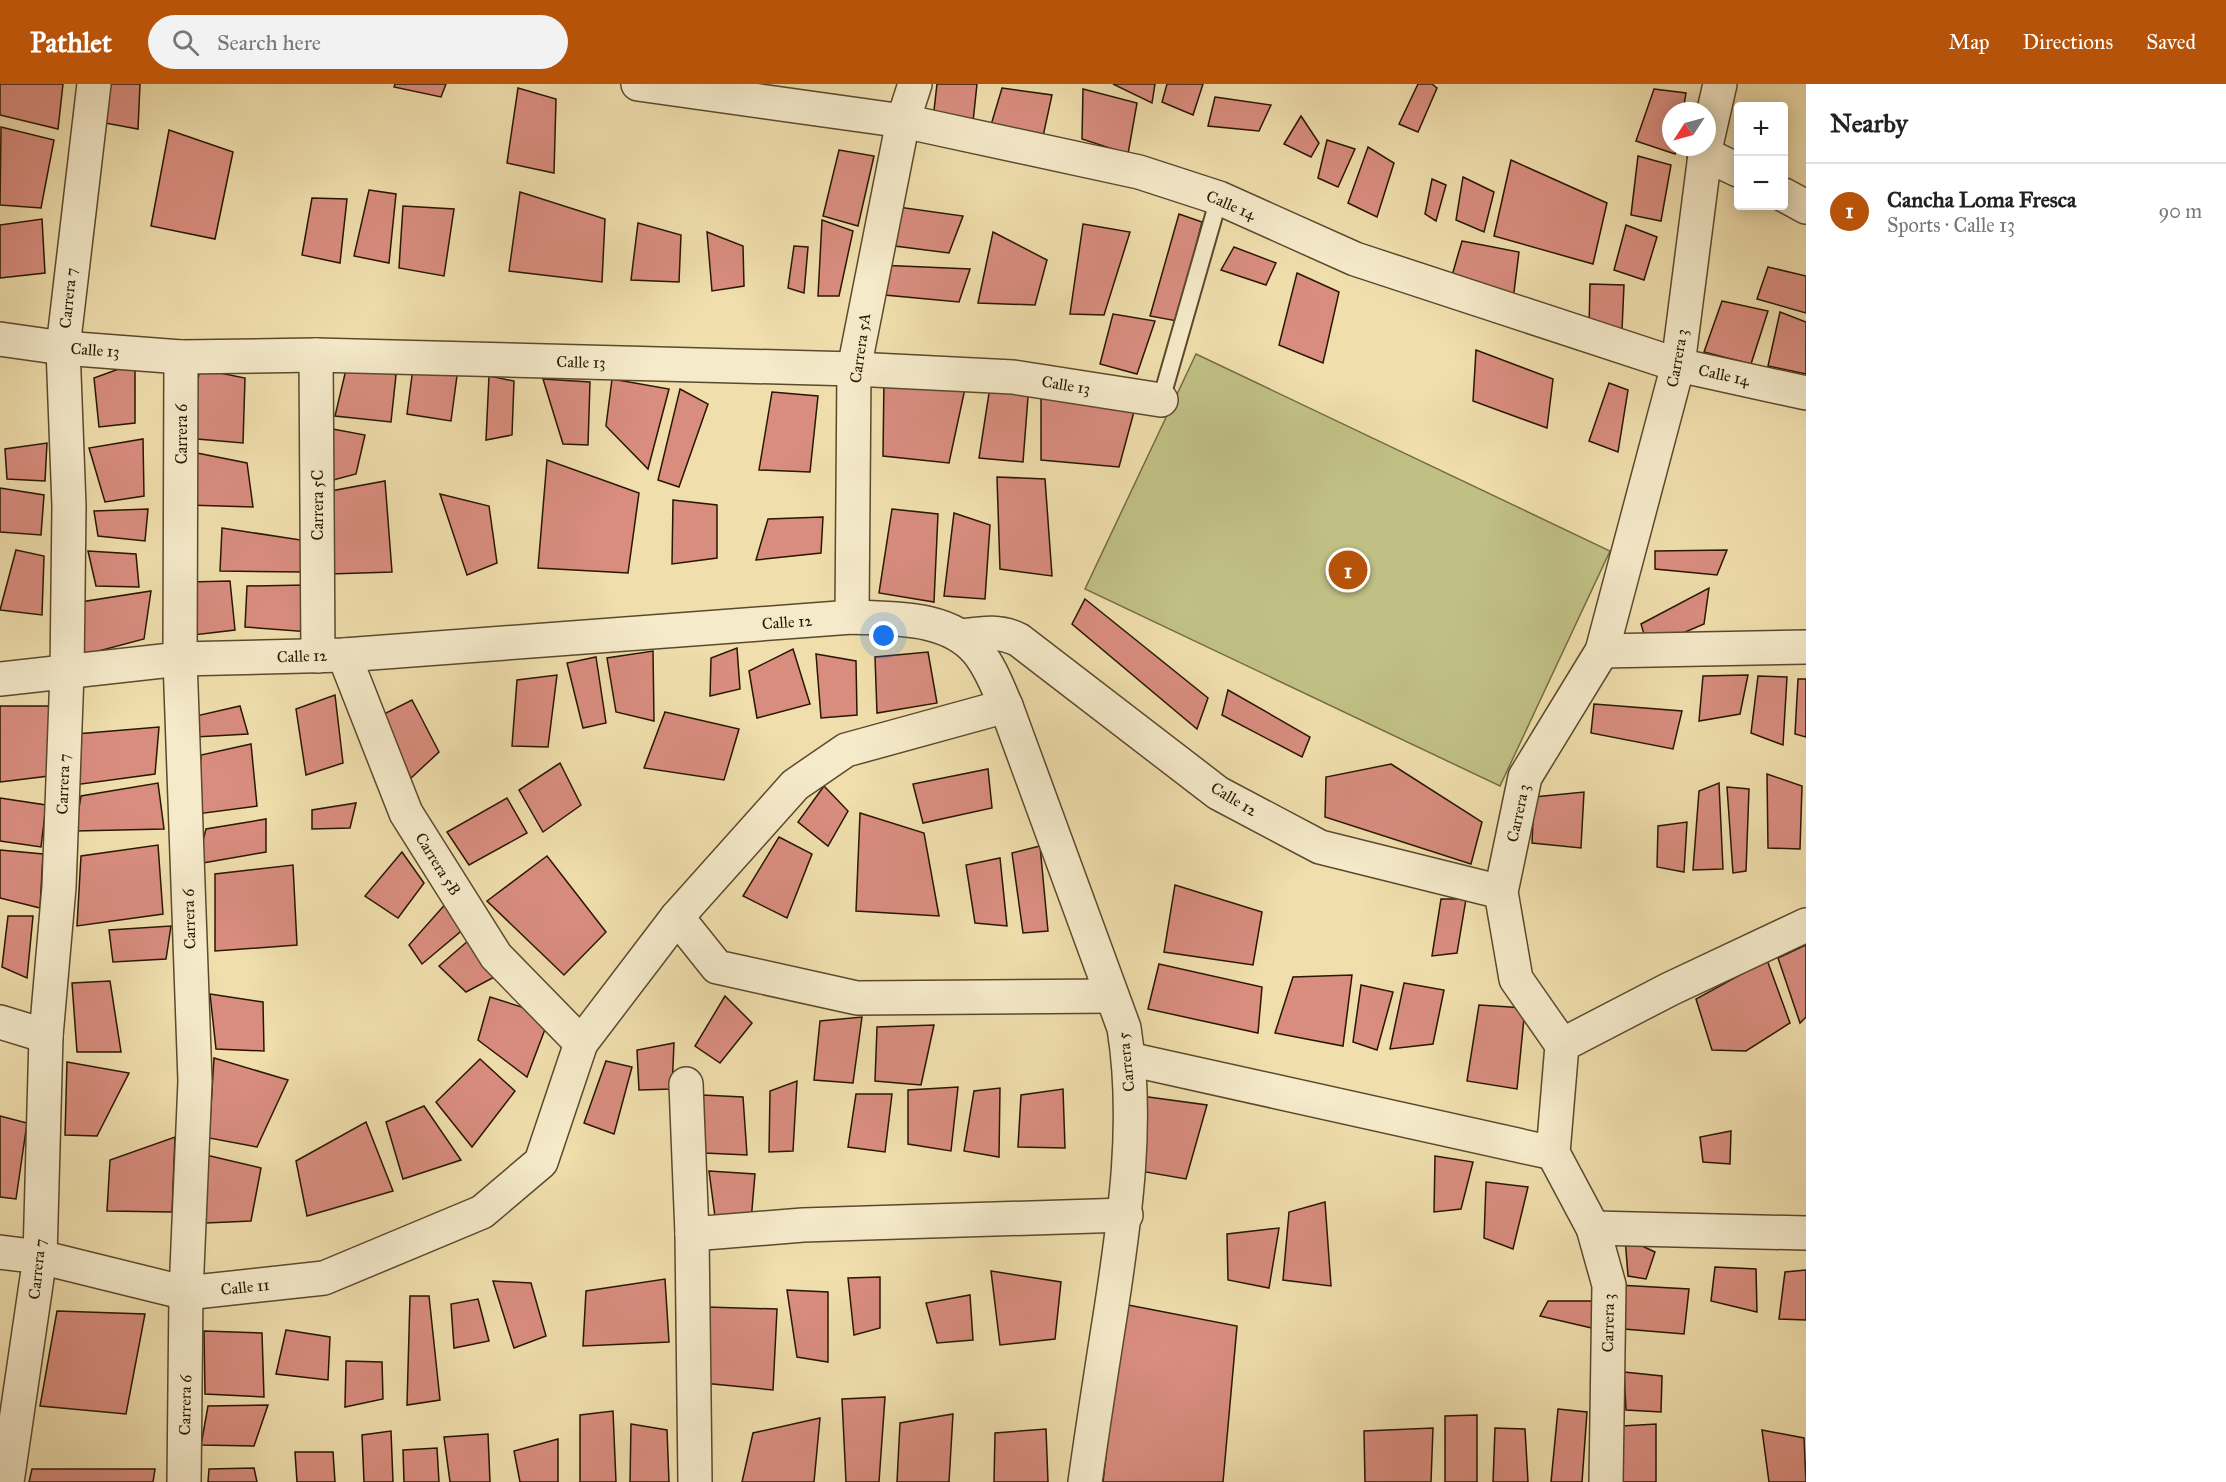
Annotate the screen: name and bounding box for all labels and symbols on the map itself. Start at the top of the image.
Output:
north arrow [1662,102,1716,156]
street label: Calle 14 [1204,186,1259,224]
street label: Carrera 7 [55,267,81,329]
street label: Carrera 5A [846,311,874,384]
street label: Carrera 3 [1663,327,1691,389]
street label: Calle 13 [70,339,120,361]
street label: Calle 13 [556,352,606,372]
street label: Calle 14 [1697,360,1752,390]
street label: Calle 13 [1040,372,1092,398]
street label: Carrera 6 [172,403,191,464]
street label: Carrera 5C [308,470,327,540]
pin: 1 [1328,548,1368,592]
street label: Calle 12 [761,611,813,633]
your location [869,621,898,650]
street label: Calle 12 [276,646,328,666]
street label: Carrera 7 [52,753,74,815]
street label: Calle 12 [1207,778,1261,820]
street label: Carrera 3 [1503,782,1533,844]
street label: Carrera 5B [411,829,465,899]
street label: Carrera 6 [178,888,200,950]
street label: Carrera 5 [1113,1031,1139,1093]
street label: Carrera 7 [24,1238,50,1300]
street label: Calle 11 [220,1275,270,1299]
street label: Carrera 3 [1598,1293,1618,1353]
street label: Carrera 6 [175,1374,195,1435]

